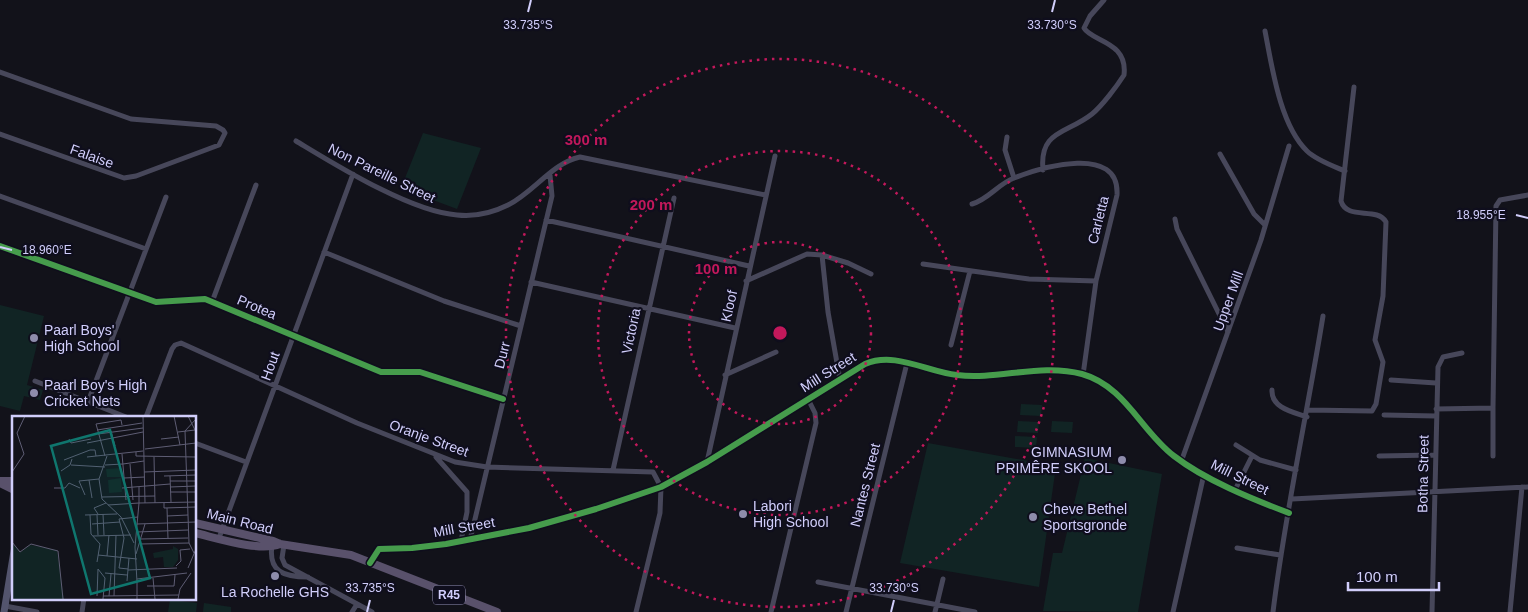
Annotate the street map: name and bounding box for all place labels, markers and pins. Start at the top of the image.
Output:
place label: Paarl Boys' High School [44,322,120,354]
centre of rings [771,324,789,342]
marker: Paarl Boys' High School [28,332,40,344]
place label: Paarl Boy's High Cricket Nets [44,377,147,409]
marker: Paarl Boy's High Cricket Nets [28,387,40,399]
place label: GIMNASIUM PRIMÊRE SKOOL [996,444,1112,476]
marker: GIMNASIUM PRIMÊRE SKOOL [1116,454,1128,466]
place label: Labori High School [753,498,829,530]
place label: Cheve Bethel Sportsgronde [1043,501,1127,533]
marker: Labori High School [737,508,749,520]
marker: Cheve Bethel Sportsgronde [1027,511,1039,523]
marker: La Rochelle GHS [269,570,281,582]
place label: La Rochelle GHS [221,584,329,600]

